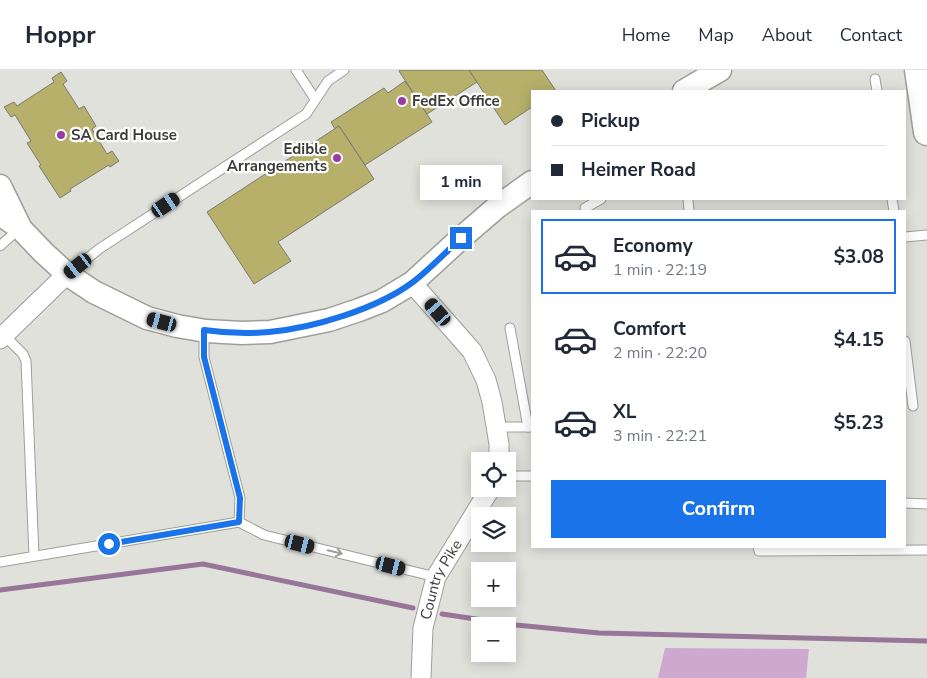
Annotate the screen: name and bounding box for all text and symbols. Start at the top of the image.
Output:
text: Hoppr [25,19,96,51]
text: Home [622,23,670,47]
text: Map [698,23,734,47]
text: About [762,23,812,47]
text: Contact [840,23,902,47]
place label: FedEx Office [412,91,500,111]
marker: FedEx Office [396,95,408,107]
text: Pickup [581,108,640,134]
place label: SA Card House [71,125,177,145]
marker: SA Card House [55,129,67,141]
place label: Edible Arrangements [227,139,327,176]
marker: Edible Arrangements [331,152,343,164]
text: Heimer Road [581,157,696,183]
callout: 1 min [420,166,502,200]
text: 1 min [440,171,482,193]
car [149,190,182,220]
route end [450,227,472,249]
text: Economy [613,233,693,259]
icon: car [553,234,598,279]
text: $3.08 [834,244,884,270]
car [61,251,94,281]
text: 1 min · 22:19 [613,259,707,281]
car [422,296,453,328]
car [145,311,178,333]
text: Comfort [613,316,686,342]
icon: car [553,317,598,362]
text: $4.15 [834,327,884,353]
text: 2 min · 22:20 [613,342,707,364]
text: XL [613,399,636,425]
icon: car [553,400,598,445]
text: $5.23 [834,410,884,436]
text: 3 min · 22:21 [613,425,707,447]
map controls [471,452,516,662]
button: locate [471,452,516,497]
button: Confirm [551,480,886,538]
button: layers [471,507,516,552]
route start [98,533,120,555]
car [283,533,316,555]
street label: Country Pike [416,536,467,622]
one-way arrow [327,548,343,557]
car [374,555,407,577]
button: + [471,562,516,607]
button: − [471,617,516,662]

